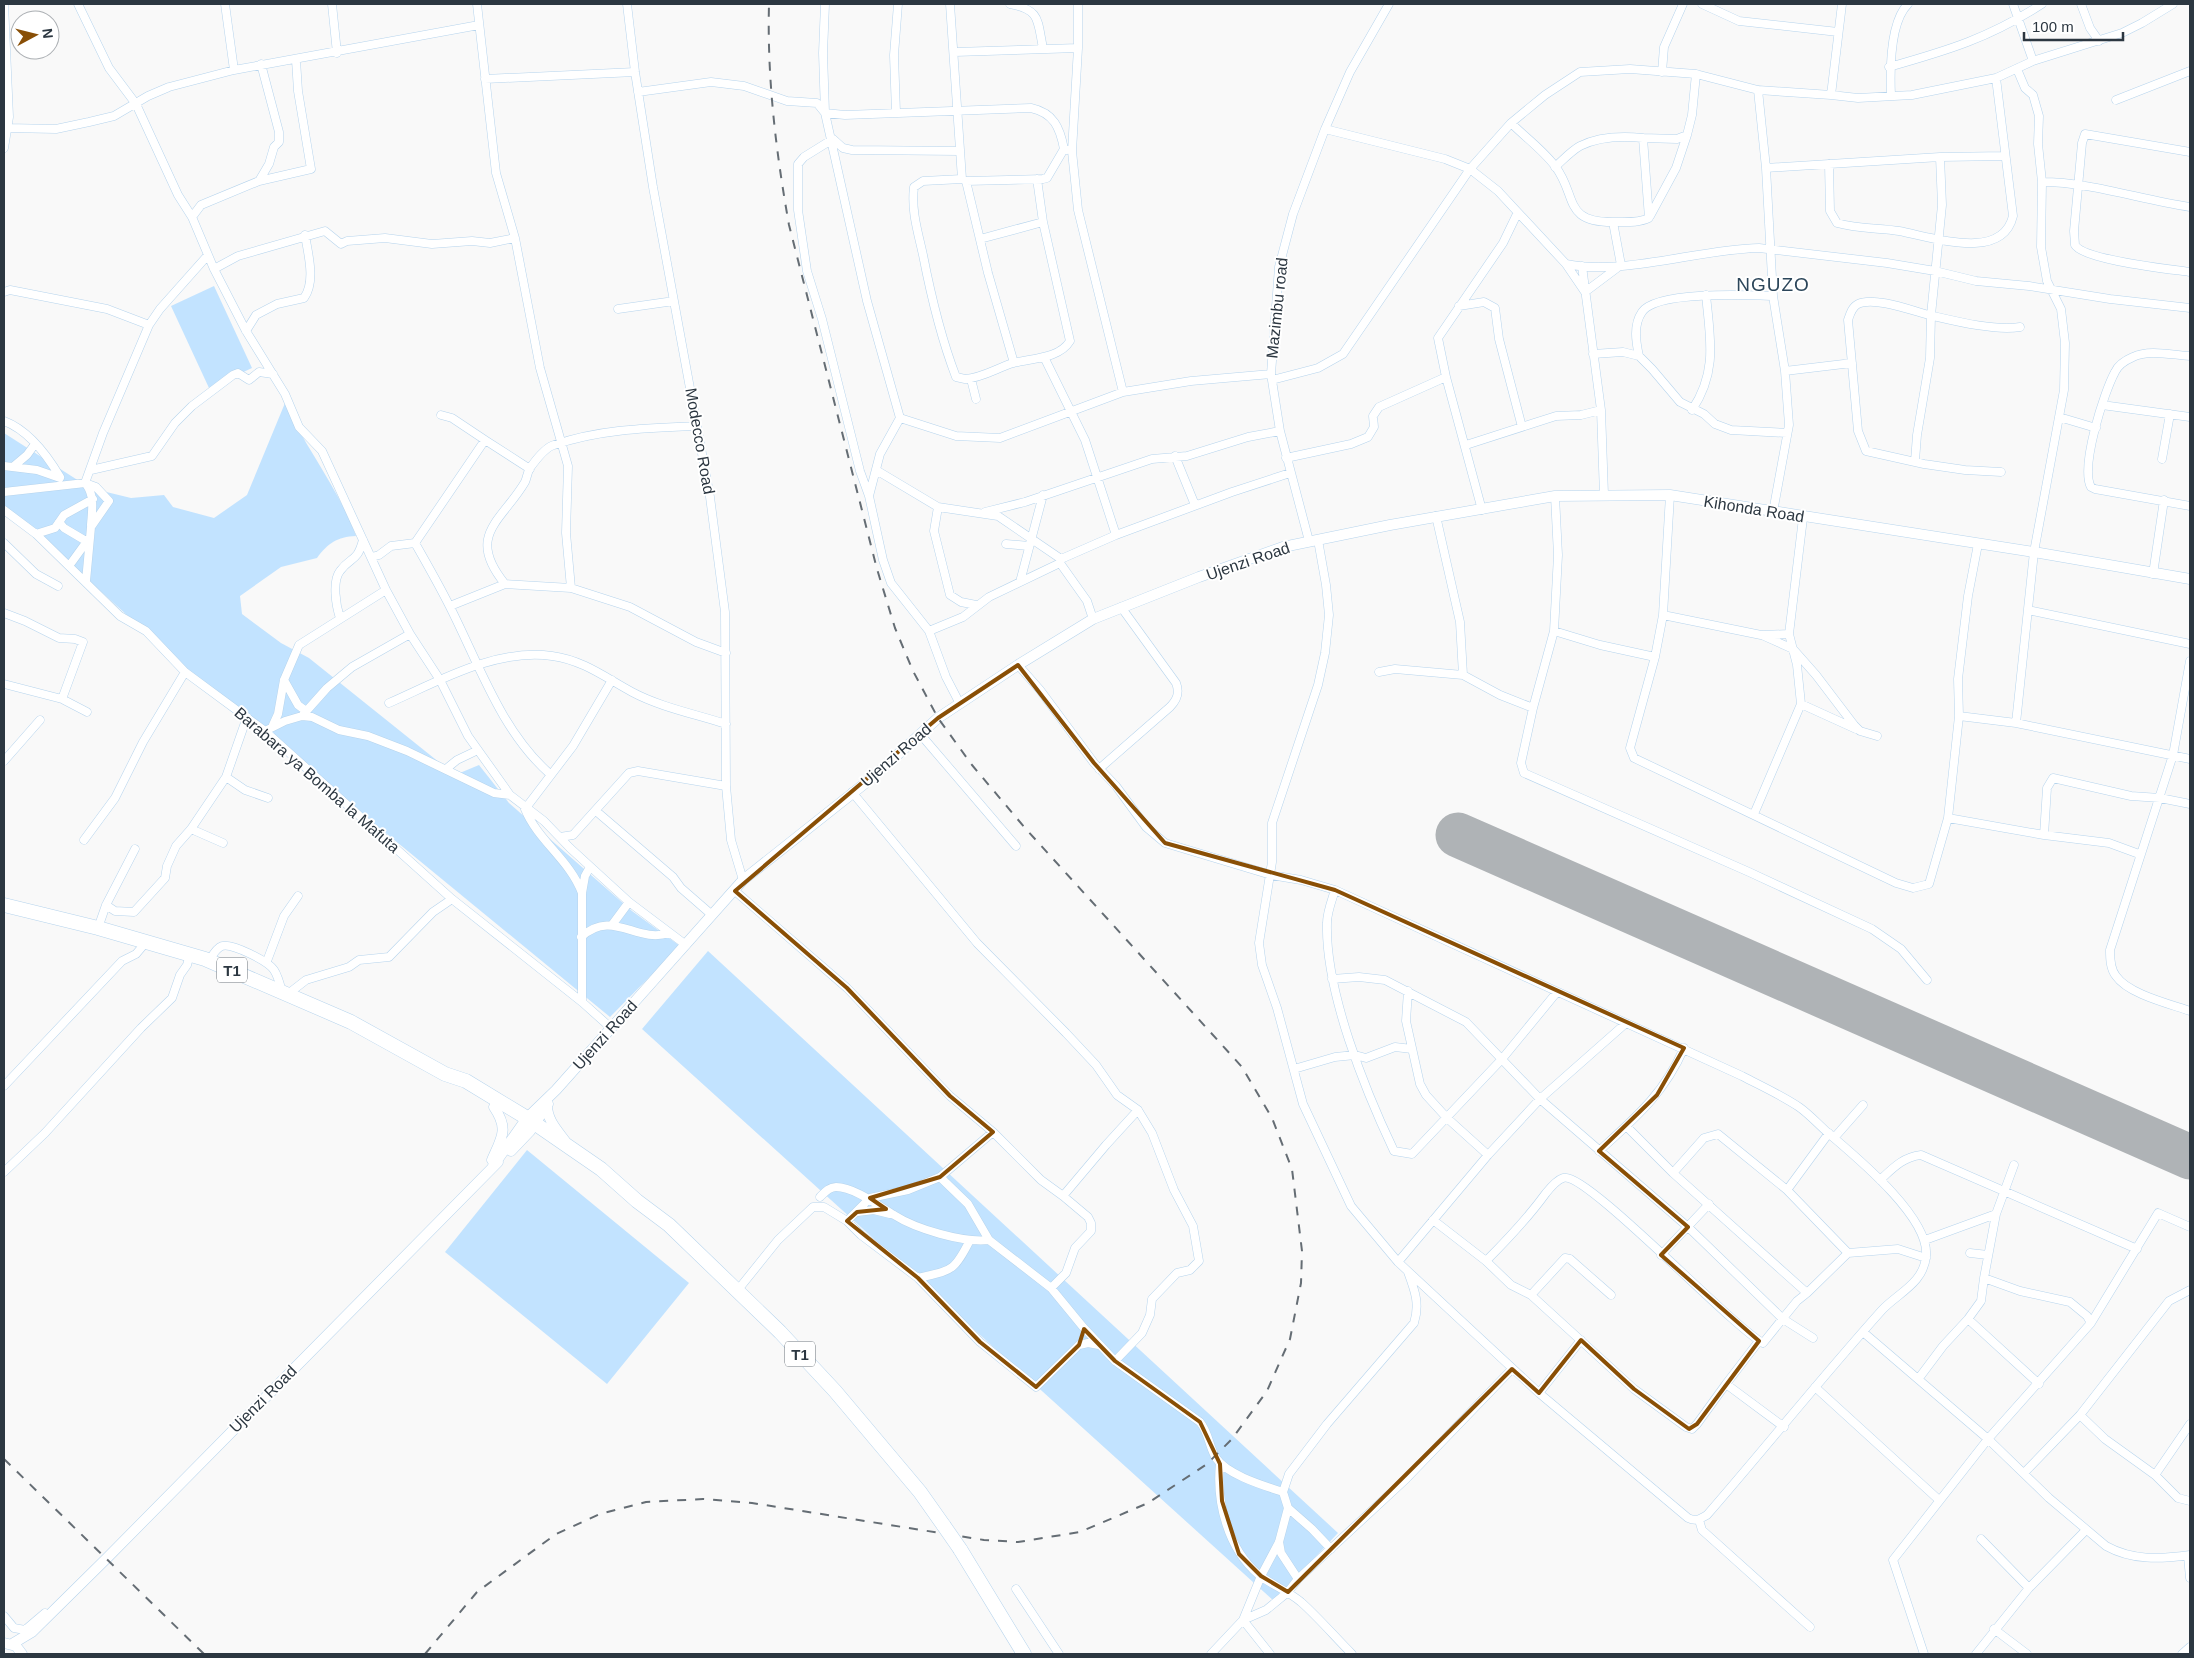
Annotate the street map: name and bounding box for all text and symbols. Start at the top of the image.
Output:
north arrow [10,10,60,60]
scale bar [2024,10,2123,42]
text: 100 m [2032,18,2074,35]
text: N [39,27,56,39]
street label: Mazimbu road [1263,257,1291,359]
district label: NGUZO [1736,274,1810,295]
street label: Modecco Road [682,387,718,495]
street label: Kihonda Road [1703,493,1805,525]
street label: Ujenzi Road [1204,539,1292,583]
street label: Barabara ya Bomba la Mafuta [231,704,403,856]
street label: Ujenzi Road [858,720,934,790]
road number: T1 [217,958,247,982]
street label: Ujenzi Road [570,997,640,1073]
road number: T1 [785,1342,815,1366]
street label: Ujenzi Road [226,1362,300,1436]

